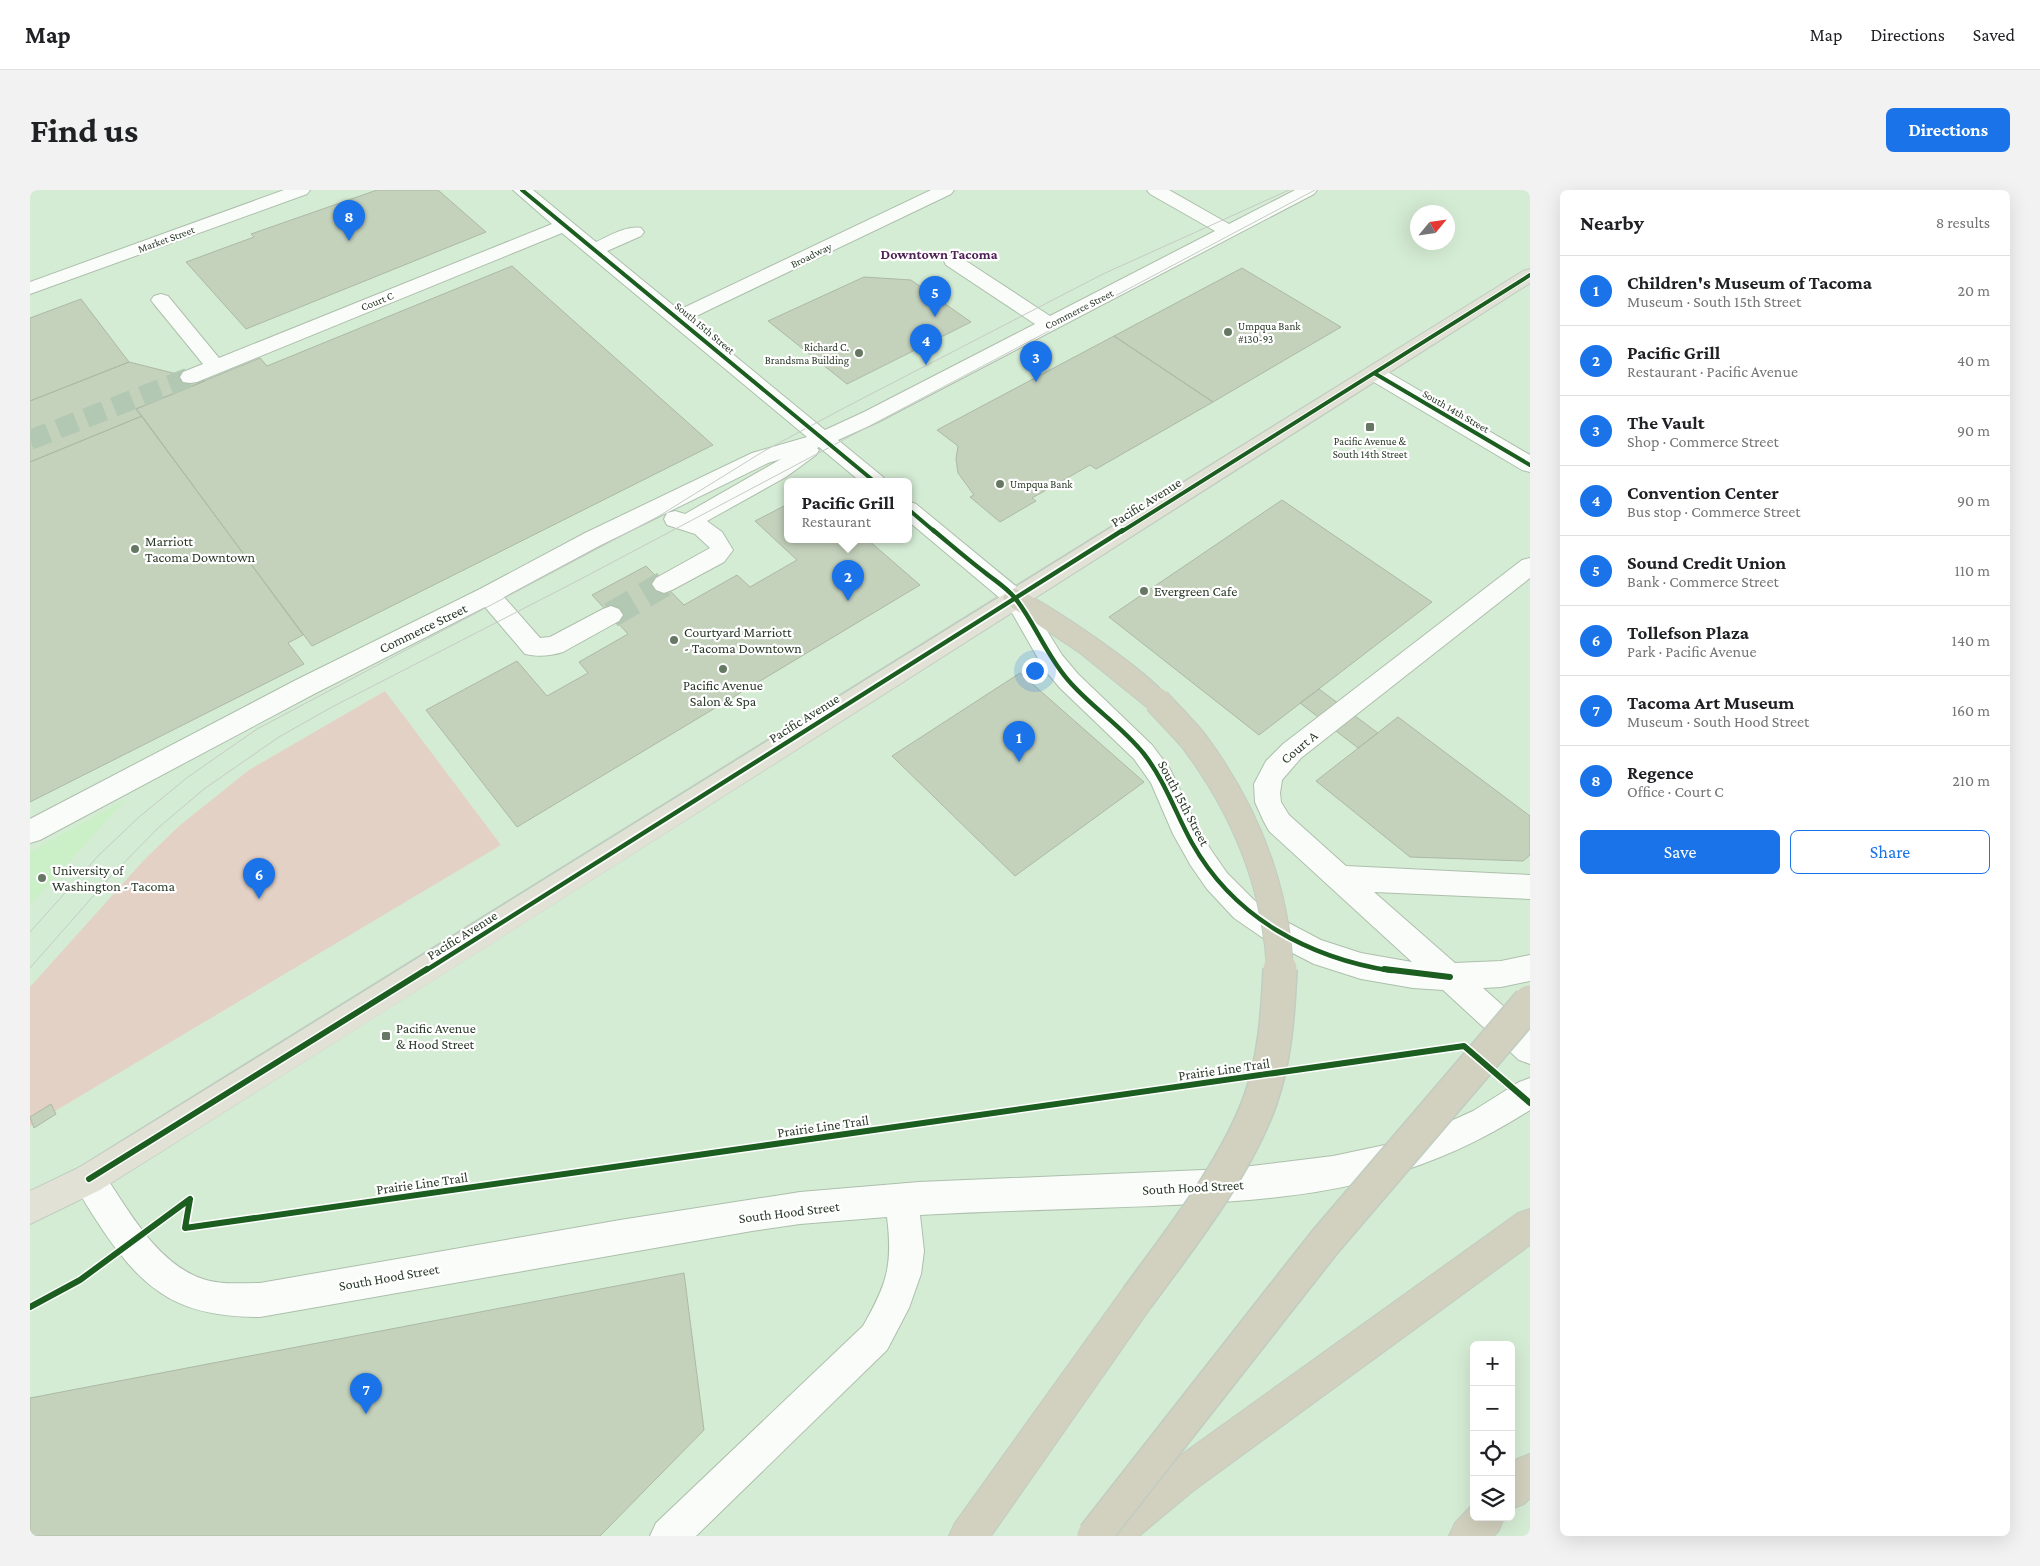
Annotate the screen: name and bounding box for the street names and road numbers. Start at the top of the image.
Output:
street label: Market Street [136,223,196,255]
street label: Broadway [789,240,835,271]
street label: Commerce Street [1043,286,1116,331]
street label: Court C [359,289,395,313]
street label: South 15th Street [673,300,738,357]
street label: South 14th Street [1421,387,1492,435]
street label: Pacific Avenue [1108,474,1184,530]
street label: Commerce Street [376,600,470,656]
street label: Pacific Avenue [766,690,842,746]
street label: Court A [1277,727,1321,767]
street label: South 15th Street [1155,758,1213,849]
street label: Pacific Avenue [424,907,500,963]
street label: Prairie Line Trail [1177,1055,1271,1083]
street label: Prairie Line Trail [776,1112,870,1140]
street label: Prairie Line Trail [375,1169,469,1197]
street label: South Hood Street [1142,1176,1244,1198]
street label: South Hood Street [738,1198,841,1226]
street label: South Hood Street [338,1260,441,1294]

